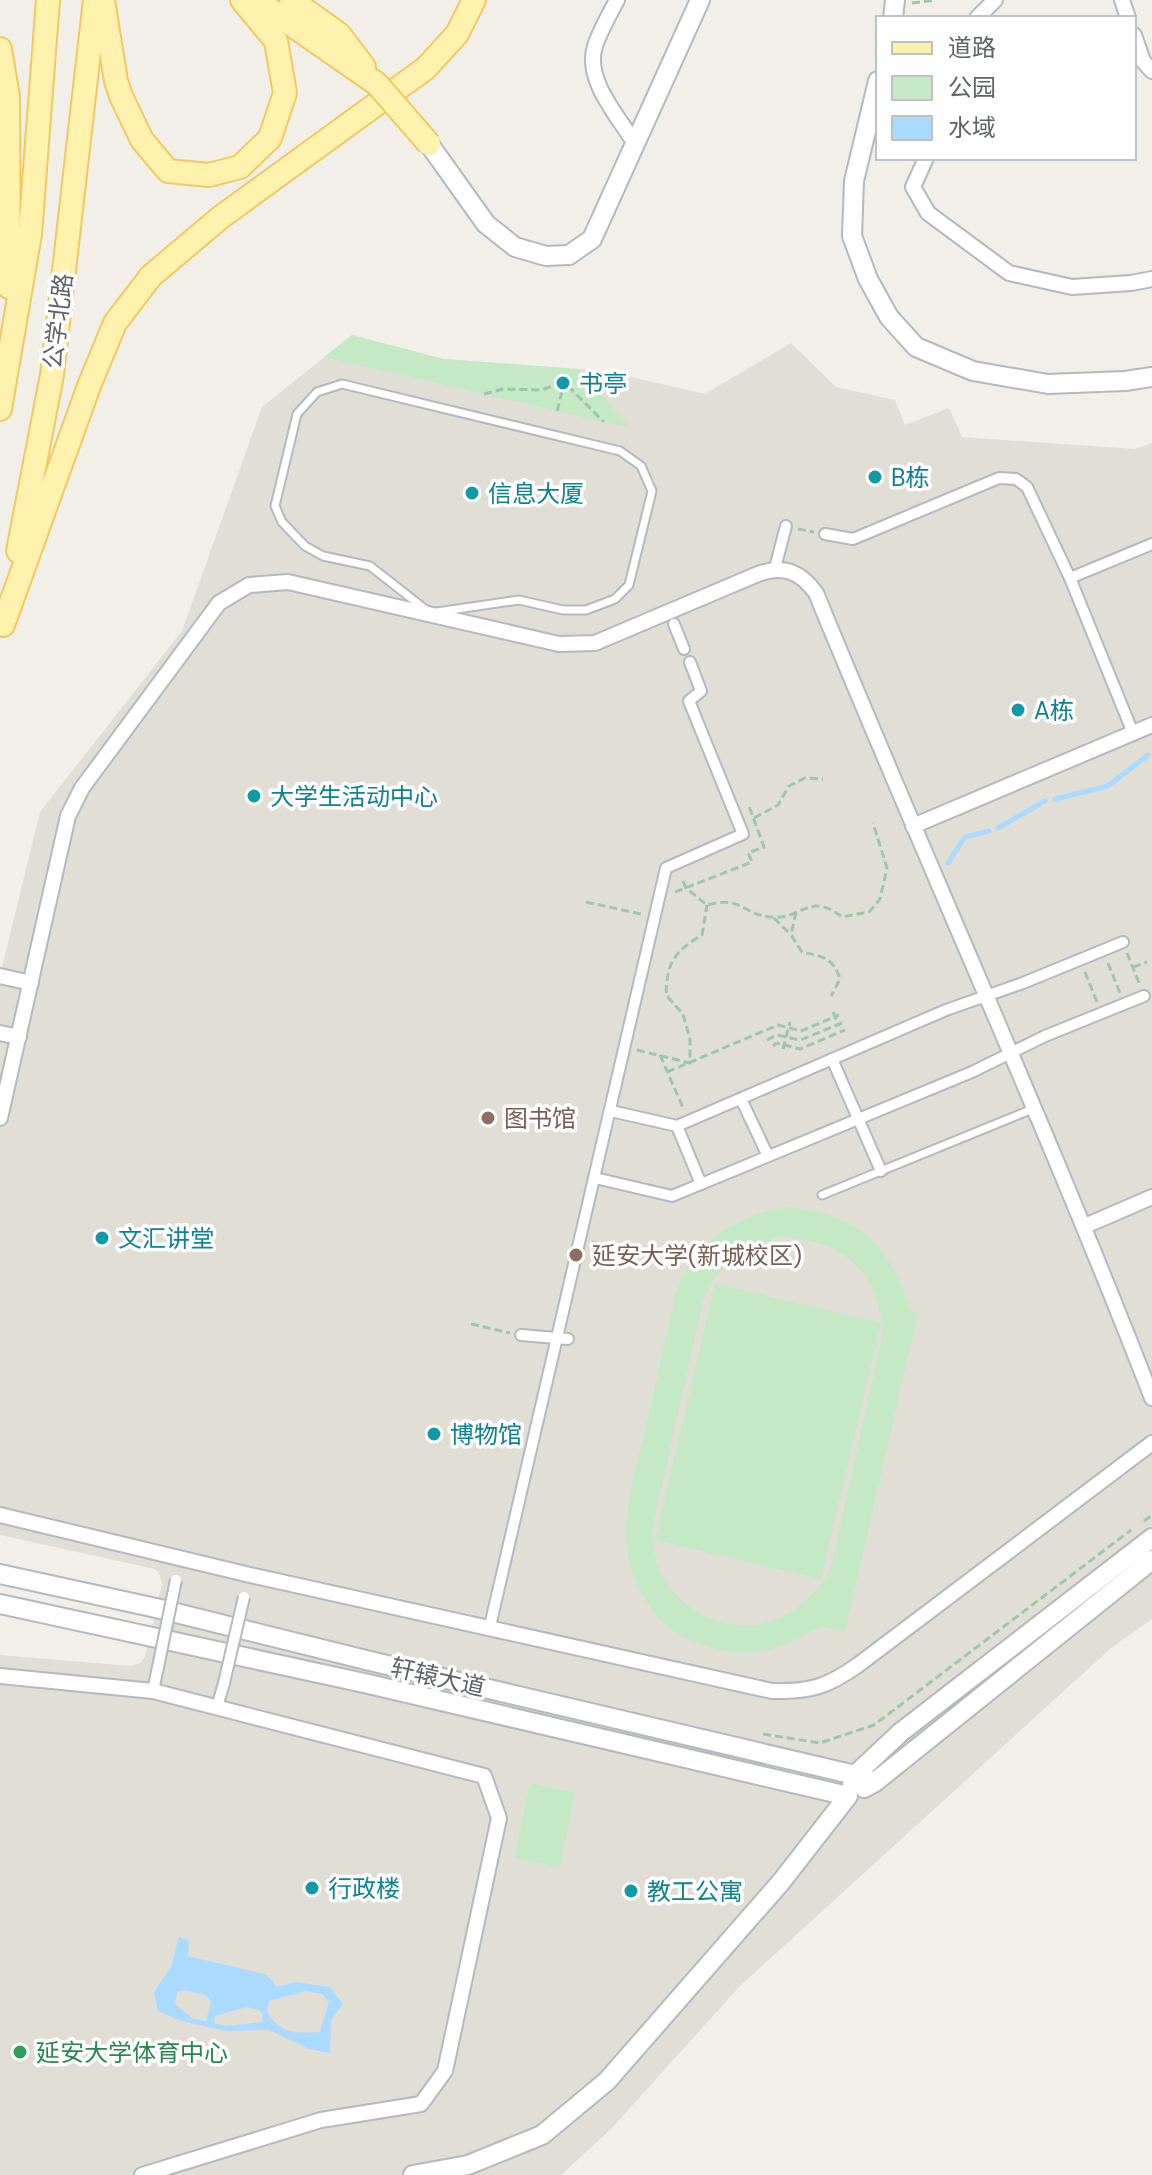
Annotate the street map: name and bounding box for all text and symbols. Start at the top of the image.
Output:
legend [876,16,1136,160]
text: 道路 [948,32,996,63]
text: 公园 [948,72,996,103]
text: 水域 [948,112,996,143]
street label: 公学北路 [37,271,79,371]
place label: 书亭 [579,368,627,399]
marker: 书亭 [554,374,572,392]
place label: B栋 [891,462,929,493]
marker: B栋 [866,468,884,486]
place label: 信息大厦 [488,478,584,509]
marker: 信息大厦 [463,484,481,502]
place label: A栋 [1034,695,1074,726]
marker: A栋 [1009,701,1027,719]
place label: 大学生活动中心 [270,781,438,812]
marker: 大学生活动中心 [245,787,263,805]
place label: 图书馆 [504,1103,576,1134]
marker: 图书馆 [479,1109,497,1127]
place label: 文汇讲堂 [118,1223,214,1254]
marker: 文汇讲堂 [93,1229,111,1247]
place label: 延安大学(新城校区) [592,1240,802,1271]
marker: 延安大学(新城校区) [567,1246,585,1264]
place label: 博物馆 [450,1419,522,1450]
marker: 博物馆 [425,1425,443,1443]
street label: 轩辕大道 [388,1651,488,1703]
place label: 行政楼 [328,1873,400,1904]
place label: 教工公寓 [647,1876,743,1907]
marker: 行政楼 [303,1879,321,1897]
marker: 教工公寓 [622,1882,640,1900]
place label: 延安大学体育中心 [36,2037,228,2068]
marker: 延安大学体育中心 [11,2043,29,2061]

